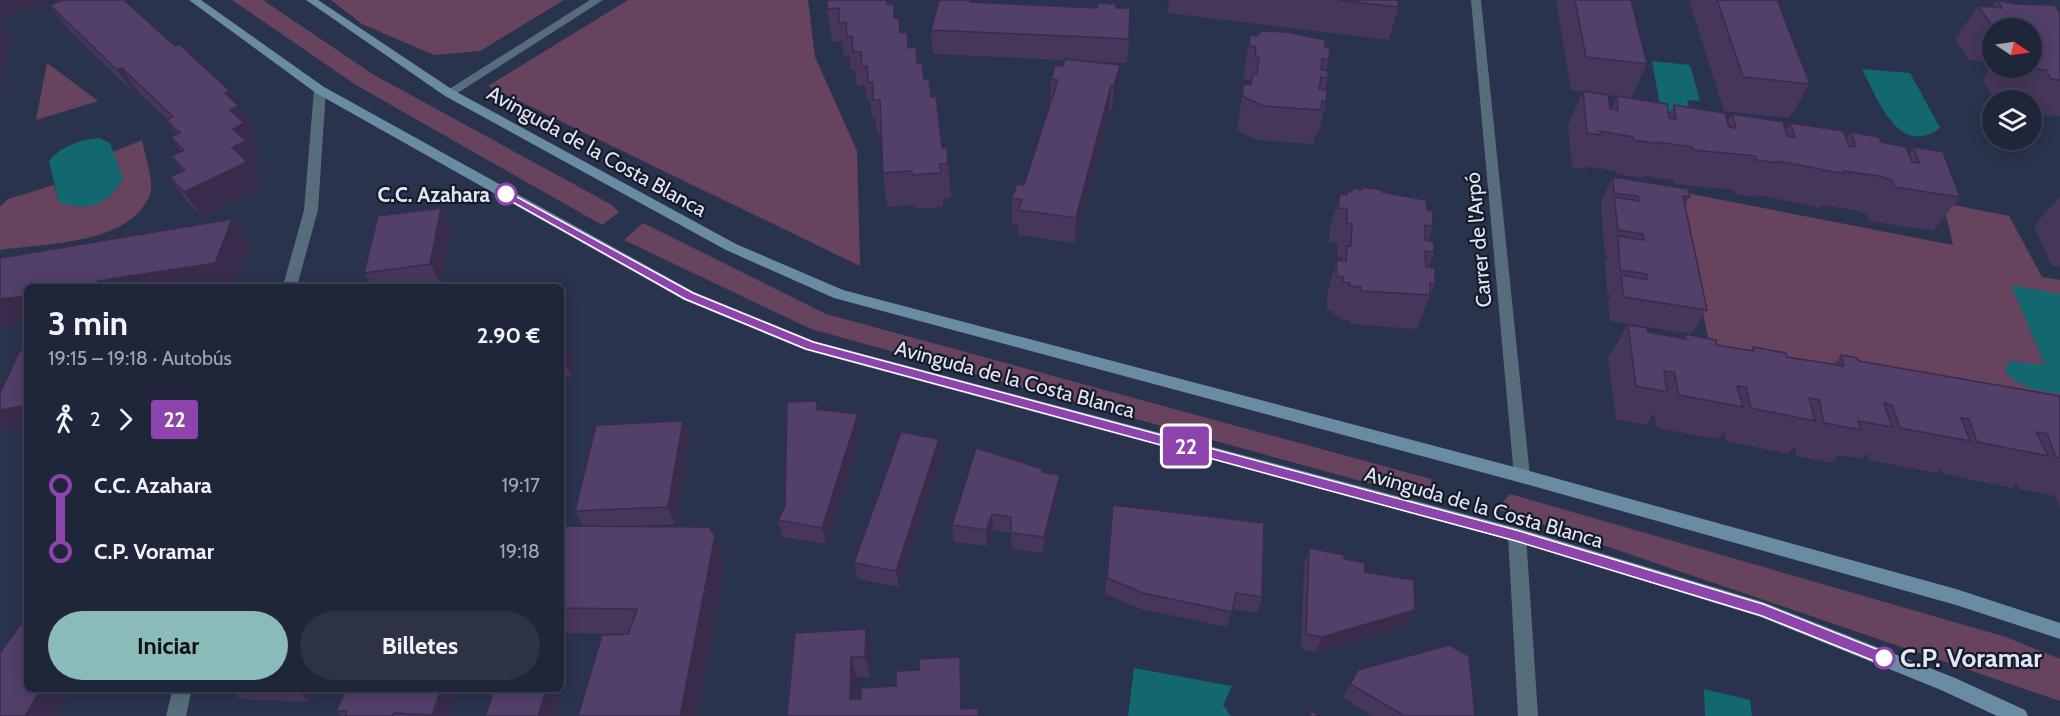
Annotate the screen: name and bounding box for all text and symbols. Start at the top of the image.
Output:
north arrow [1982,18,2042,78]
map controls [1982,18,2042,150]
street label: Avinguda de la Costa Blanca [483,80,711,222]
button: layers [1982,90,2042,150]
street label: Carrer de l'Arpó [1460,171,1496,309]
place label: C.C. Azahara [378,182,491,207]
marker: C.C. Azahara [495,183,517,205]
text: 3 min [48,303,128,343]
text: 2.90 € [477,322,540,349]
street label: Avinguda de la Costa Blanca [892,335,1138,423]
text: 19:15 – 19:18 · Autobús [48,346,232,370]
icon: walk [48,403,81,436]
icon: forward [109,403,142,436]
text: 2 [90,407,100,431]
text: 22 [163,407,186,432]
line badge: 22 [1159,426,1213,466]
text: 22 [1175,434,1197,459]
street label: Avinguda de la Costa Blanca [1362,461,1606,553]
text: C.C. Azahara [94,472,212,499]
text: 19:17 [501,473,540,497]
text: C.P. Voramar [94,538,214,565]
text: 19:18 [499,539,540,563]
button: Iniciar [48,611,288,680]
button: Billetes [300,611,540,680]
place label: C.P. Voramar [1900,642,2042,674]
marker: C.P. Voramar [1873,647,1895,669]

